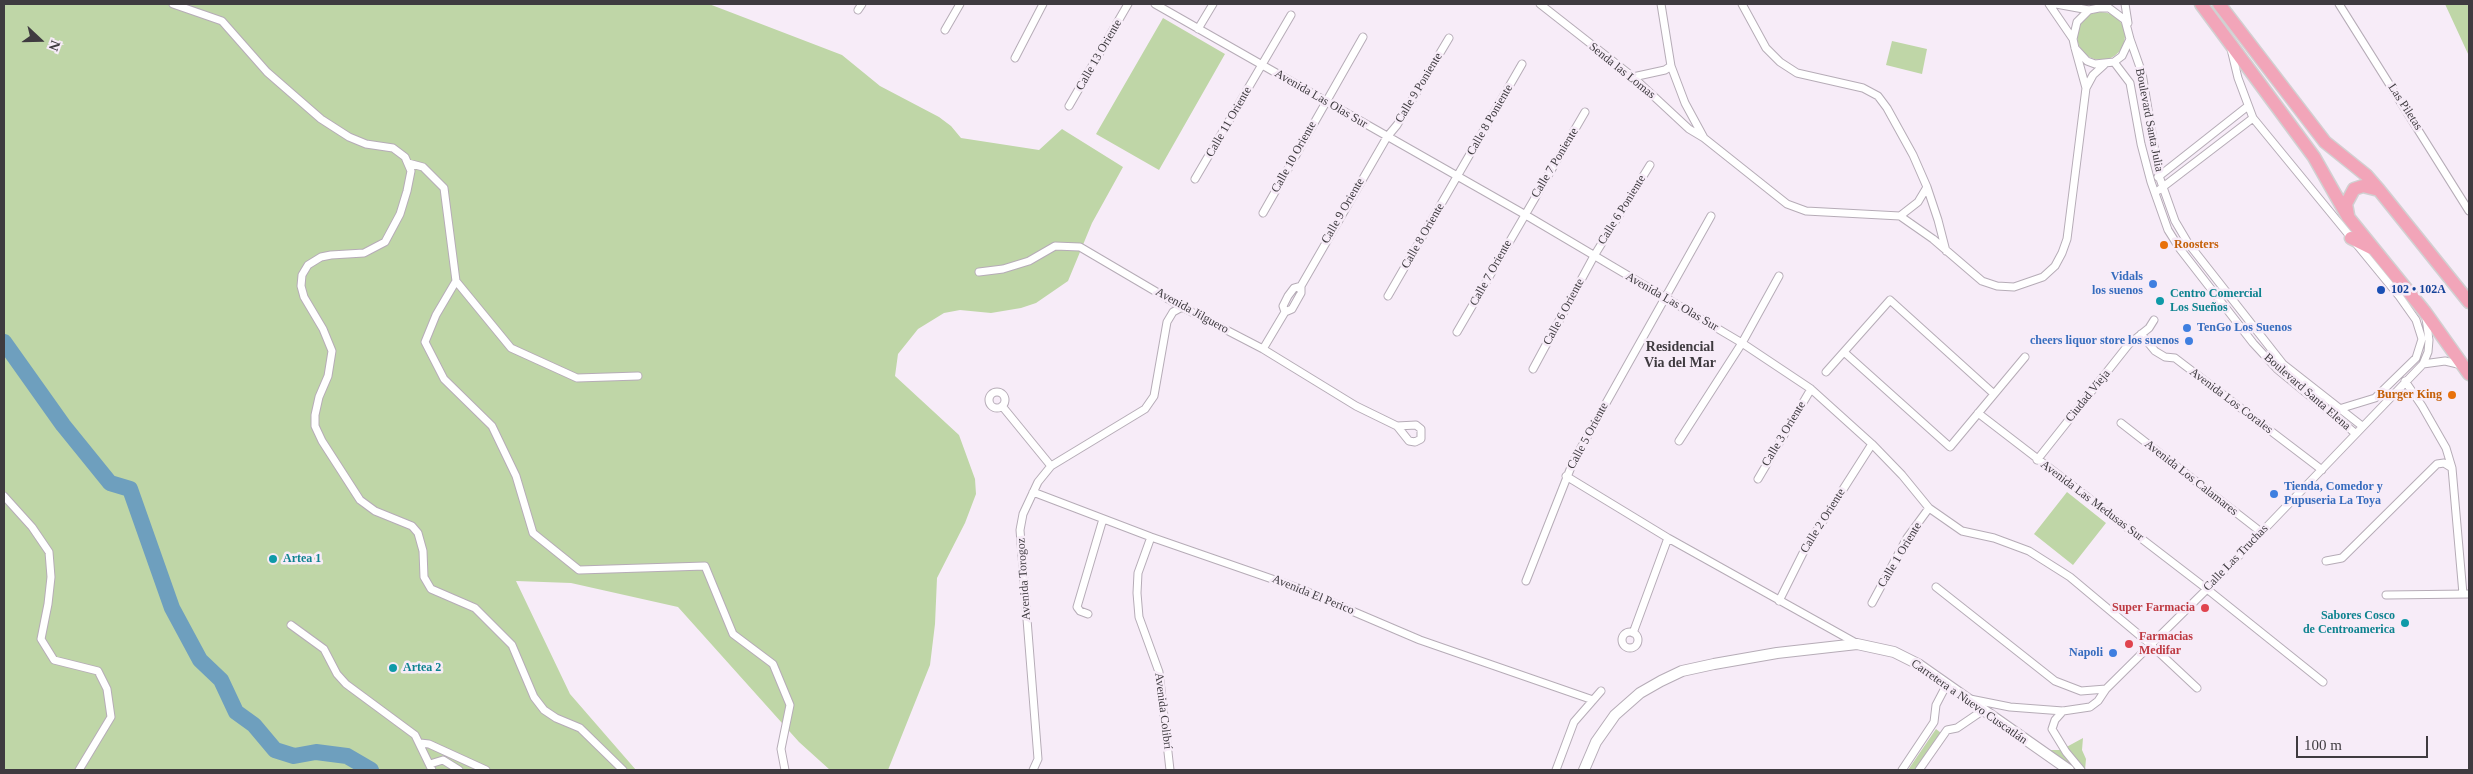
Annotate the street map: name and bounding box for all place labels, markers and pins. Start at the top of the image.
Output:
place label: Roosters [2174,238,2219,252]
marker: Roosters [2158,239,2170,251]
place label: Vidals los suenos [2092,270,2143,298]
marker: Vidals los suenos [2147,278,2159,290]
place label: 102 • 102A [2391,283,2446,297]
marker: 102 • 102A [2375,284,2387,296]
place label: Centro Comercial Los Sueños [2170,287,2262,315]
marker: Centro Comercial Los Sueños [2154,295,2166,307]
place label: TenGo Los Suenos [2197,321,2292,335]
marker: TenGo Los Suenos [2181,322,2193,334]
place label: cheers liquor store los suenos [2030,334,2179,348]
marker: cheers liquor store los suenos [2183,335,2195,347]
place label: Burger King [2377,388,2442,402]
marker: Burger King [2446,389,2458,401]
place label: Tienda, Comedor y Pupuseria La Toya [2284,480,2383,508]
marker: Tienda, Comedor y Pupuseria La Toya [2268,488,2280,500]
place label: Artea 1 [283,552,321,566]
marker: Artea 1 [267,553,279,565]
place label: Super Farmacia [2112,601,2195,615]
marker: Super Farmacia [2199,602,2211,614]
place label: Sabores Cosco de Centroamerica [2303,609,2395,637]
marker: Sabores Cosco de Centroamerica [2399,617,2411,629]
place label: Farmacias Medifar [2139,630,2193,658]
marker: Farmacias Medifar [2123,638,2135,650]
place label: Napoli [2069,646,2103,660]
marker: Napoli [2107,647,2119,659]
place label: Artea 2 [403,661,441,675]
marker: Artea 2 [387,662,399,674]

